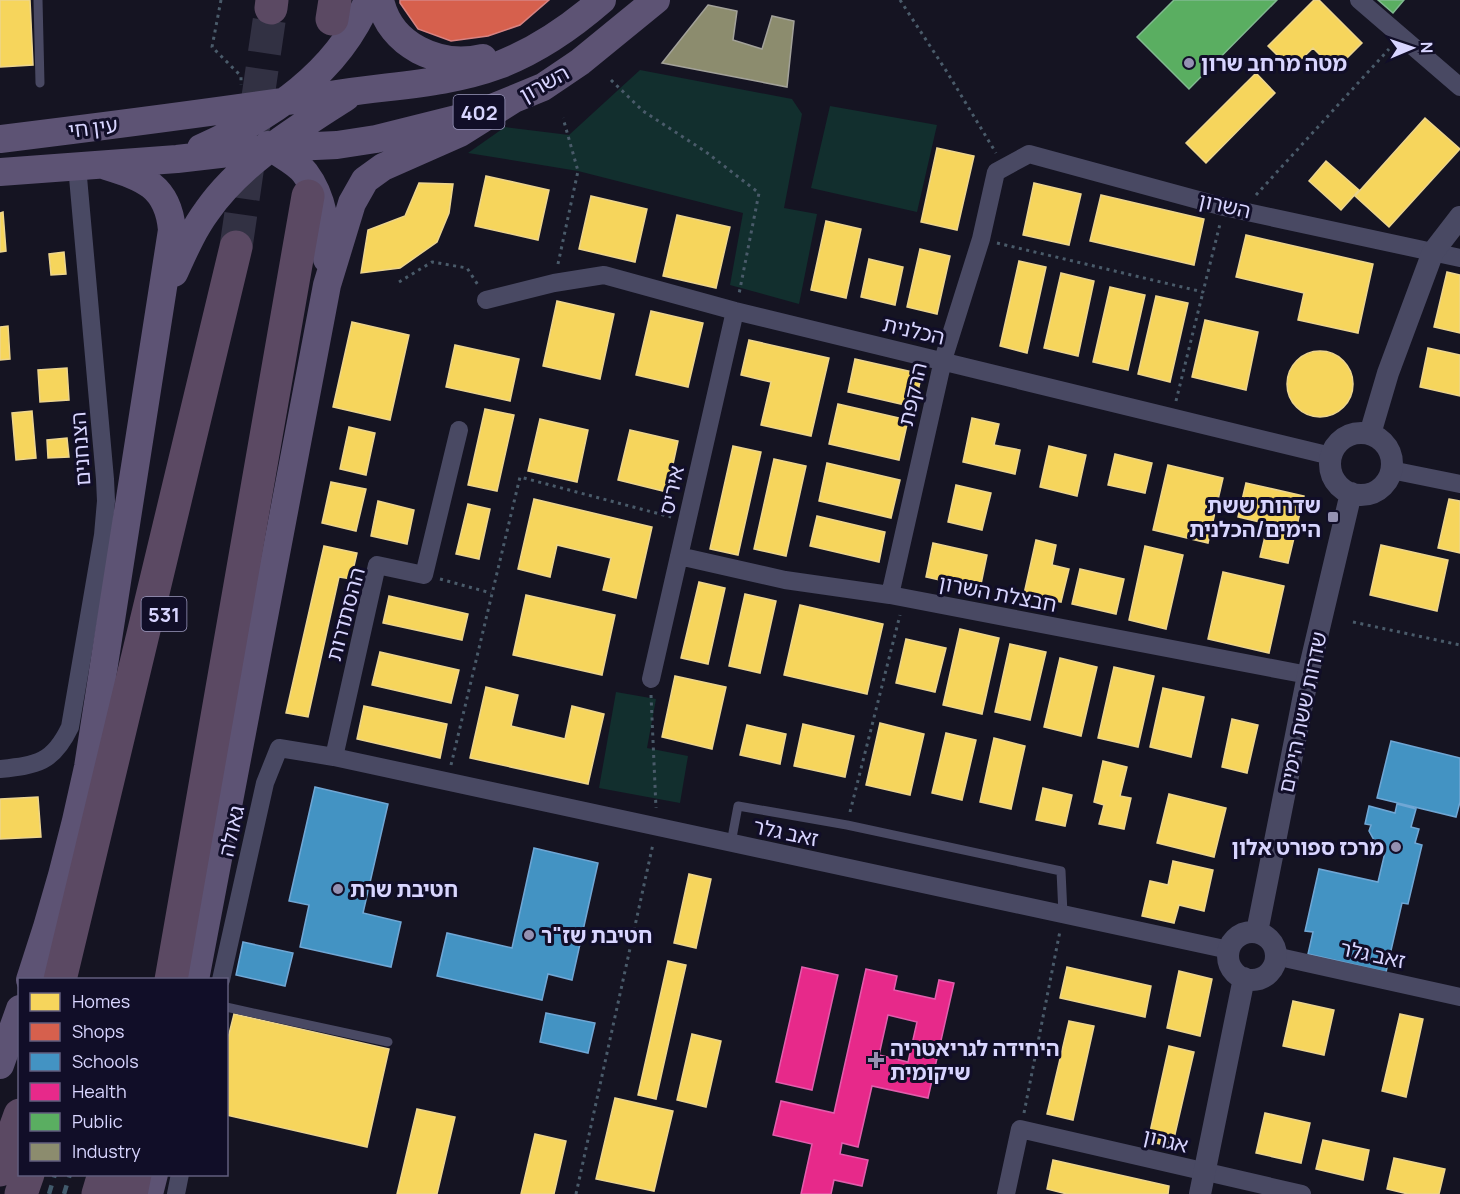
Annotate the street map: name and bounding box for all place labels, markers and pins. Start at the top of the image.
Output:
place label: מטה מרחב שרון [1201,49,1347,77]
marker: מטה מרחב שרון [1182,56,1196,70]
place label: שדרות ששת הימים/הכלנית [1189,491,1321,543]
marker: שדרות ששת הימים/הכלנית [1326,510,1340,524]
place label: מרכז ספורט אלון [1232,833,1384,861]
marker: מרכז ספורט אלון [1389,840,1403,854]
place label: חטיבת שרת [350,875,458,903]
marker: חטיבת שרת [331,882,345,896]
place label: חטיבת שז"ר [541,921,652,949]
marker: חטיבת שז"ר [522,928,536,942]
place label: היחידה לגריאטריה שיקומית [890,1034,1060,1086]
marker: היחידה לגריאטריה שיקומית [867,1051,885,1069]

